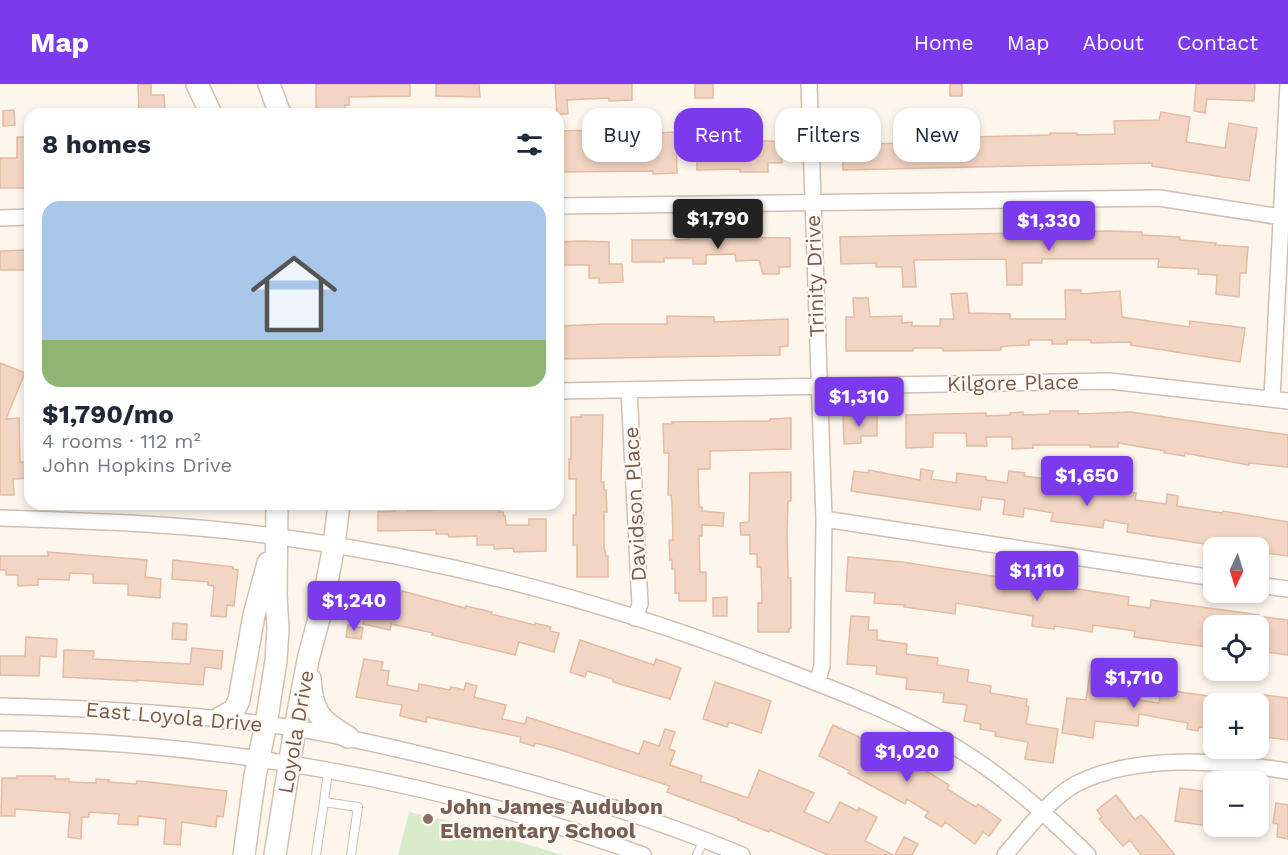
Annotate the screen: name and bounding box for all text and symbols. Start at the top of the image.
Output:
text: Map [30,26,89,59]
text: Home [914,30,974,55]
text: Map [1007,30,1050,55]
text: About [1083,30,1144,55]
text: Contact [1177,30,1258,55]
chip: Buy [582,108,662,162]
chip: Rent [674,108,763,162]
chip: Filters [775,108,881,162]
chip: New [893,108,980,162]
icon: filters [513,128,546,161]
text: 8 homes [42,129,151,159]
pin: $1,790 [669,199,767,250]
pin: $1,330 [1000,201,1098,252]
text: $1,790 [687,206,749,230]
text: $1,330 [1017,208,1081,232]
street label: Trinity Drive [800,214,829,338]
icon: home [240,240,348,348]
street label: Kilgore Place [947,369,1079,396]
pin: $1,310 [810,377,908,428]
text: $1,310 [829,384,889,408]
text: $1,790/mo [42,399,174,429]
street label: Davidson Place [618,426,651,582]
text: 4 rooms · 112 m² [42,429,201,453]
text: John Hopkins Drive [42,453,232,477]
pin: $1,650 [1038,456,1136,507]
text: $1,650 [1055,463,1119,487]
north arrow [1203,537,1269,603]
map controls [1203,537,1269,837]
pin: $1,110 [988,551,1086,602]
text: $1,110 [1009,558,1065,582]
pin: $1,240 [305,581,403,632]
text: $1,240 [322,588,386,612]
button: locate [1203,615,1269,681]
pin: $1,710 [1085,658,1183,709]
text: $1,710 [1105,665,1163,689]
street label: Loyola Drive [272,668,319,796]
button: + [1203,693,1269,759]
street label: East Loyola Drive [85,696,264,737]
pin: $1,020 [858,732,956,783]
text: $1,020 [875,739,939,763]
button: − [1203,771,1269,837]
place label: John James Audubon Elementary School [440,794,663,843]
marker: John James Audubon Elementary School [421,812,435,826]

